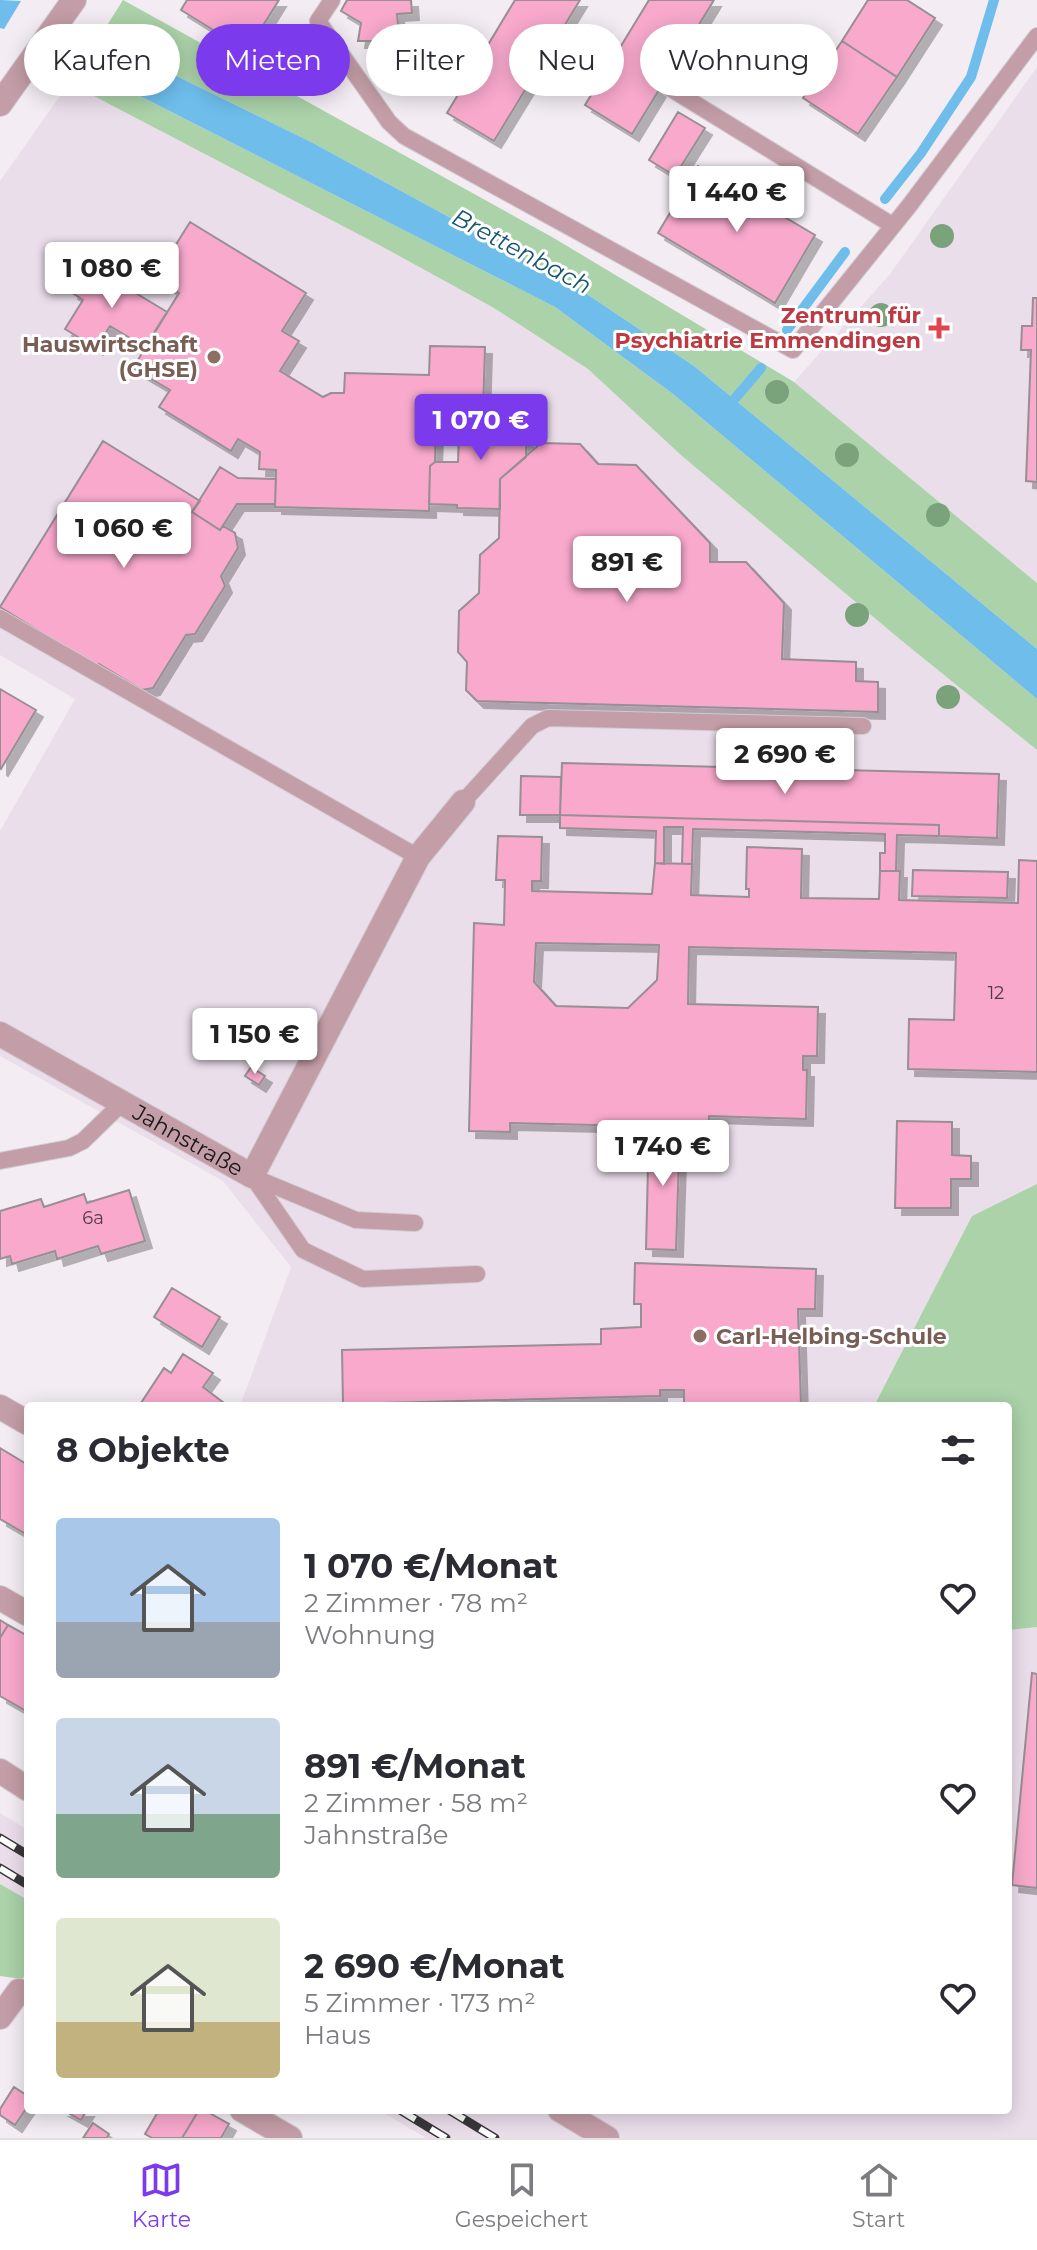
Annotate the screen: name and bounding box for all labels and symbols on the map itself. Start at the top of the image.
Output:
pin: 1 440 € [663,166,811,234]
water label: Brettenbach [447,202,597,300]
pin: 1 080 € [38,242,186,310]
place label: Zentrum für Psychiatrie Emmendingen [615,302,921,354]
marker: Zentrum für Psychiatrie Emmendingen [928,317,950,339]
place label: Hauswirtschaft (GHSE) [22,331,198,383]
marker: Hauswirtschaft (GHSE) [205,348,223,366]
pin: 1 070 € [407,394,555,462]
pin: 1 060 € [50,502,198,570]
pin: 891 € [571,536,683,604]
pin: 2 690 € [711,728,859,796]
house number: 12 [988,982,1004,1004]
pin: 1 150 € [181,1008,329,1076]
street label: Jahnstraße [127,1098,248,1182]
pin: 1 740 € [589,1120,737,1188]
house number: 6a [82,1207,104,1229]
place label: Carl-Helbing-Schule [716,1323,947,1350]
marker: Carl-Helbing-Schule [691,1327,709,1345]

